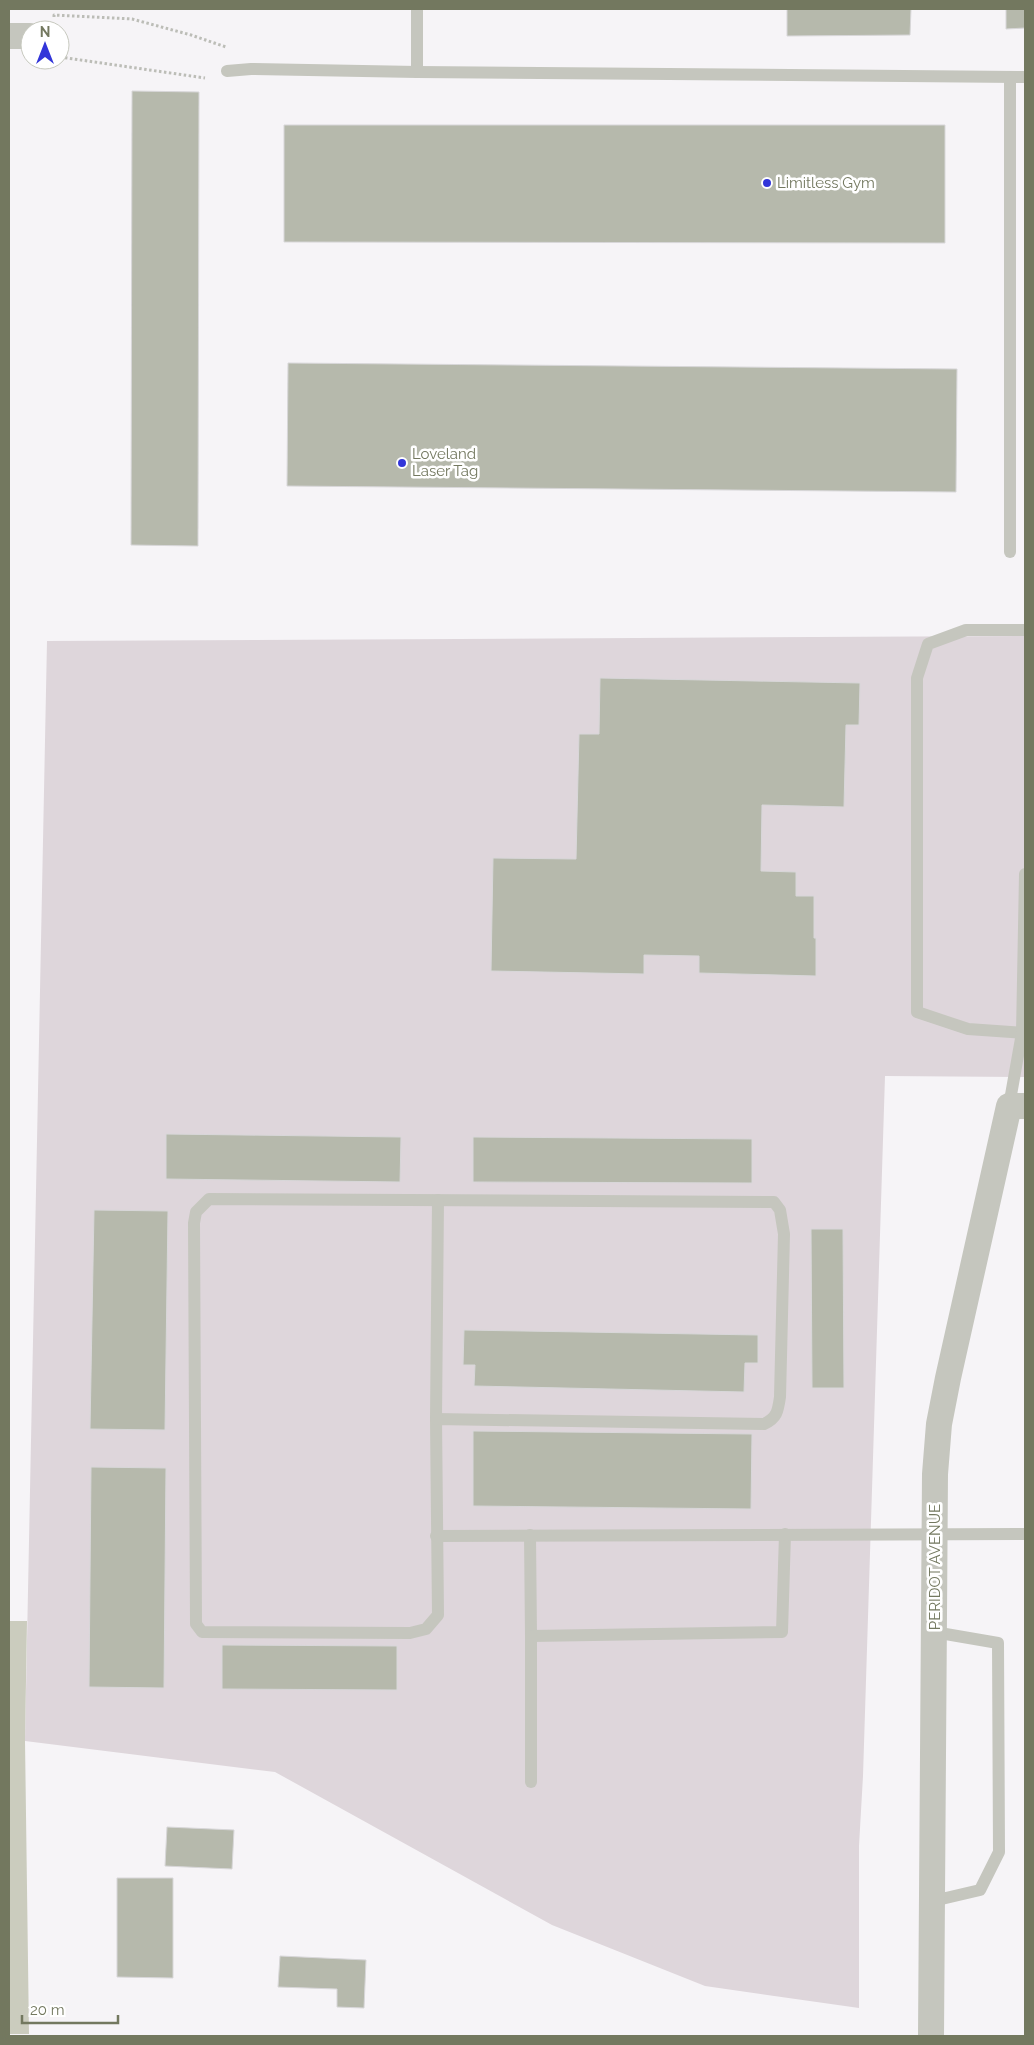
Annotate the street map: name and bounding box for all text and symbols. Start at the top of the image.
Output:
north arrow [20,20,70,70]
text: N [40,24,50,40]
place label: Limitless Gym [777,174,875,192]
marker: Limitless Gym [761,177,773,189]
place label: Loveland Laser Tag [412,445,478,480]
marker: Loveland Laser Tag [396,457,408,469]
street label: PERIDOT AVENUE [926,1504,944,1630]
scale bar [22,1992,119,2024]
text: 20 m [30,2001,65,2019]

